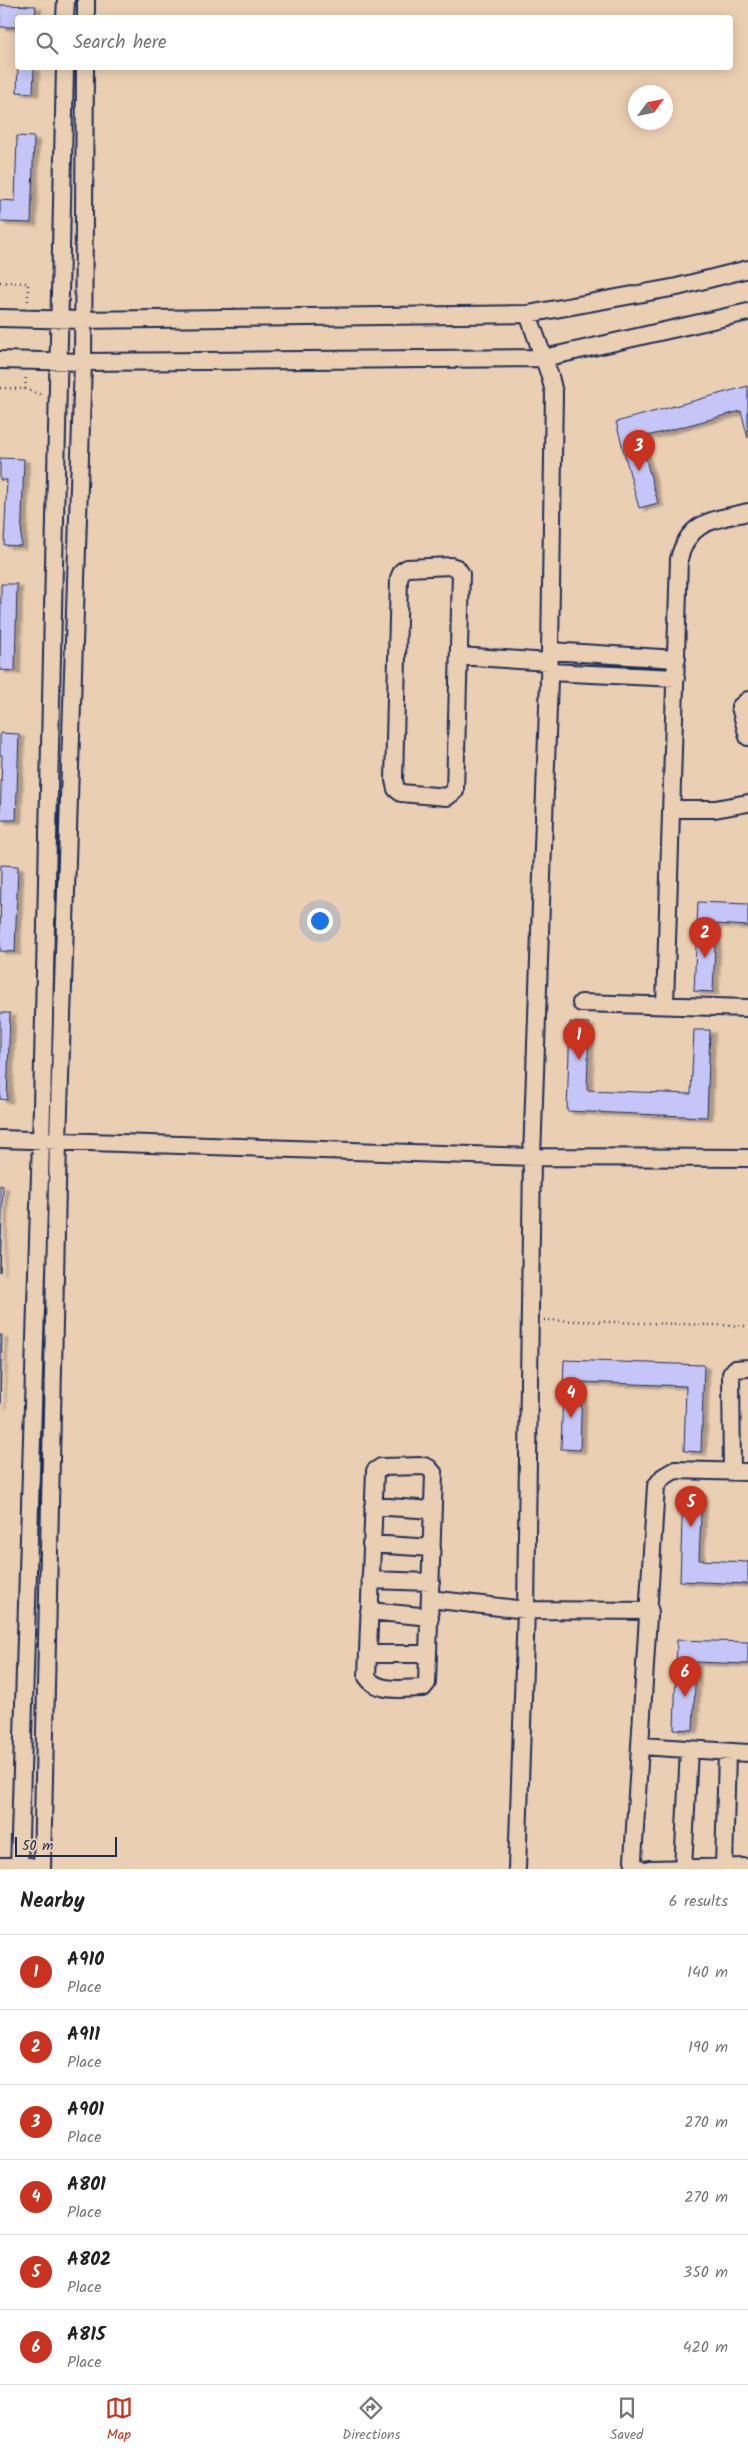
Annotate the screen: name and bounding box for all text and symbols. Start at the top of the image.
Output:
search box [15,15,733,70]
text: Search here [73,28,167,58]
icon: search [33,29,61,57]
north arrow [628,85,673,130]
pin: 3 [623,430,655,471]
your location [307,908,333,934]
pin: 2 [689,917,721,958]
pin: 1 [563,1019,595,1060]
pin: 4 [555,1377,587,1418]
pin: 5 [675,1486,707,1527]
pin: 6 [669,1656,701,1697]
scale bar [15,1834,118,1857]
text: 50 m [22,1835,53,1857]
text: Nearby [20,1885,85,1918]
text: 6 results [669,1889,728,1914]
text: A910 [67,1945,104,1975]
text: 1 [34,1960,38,1985]
text: 140 m [687,1960,728,1985]
text: Place [67,1975,101,2000]
text: A911 [67,2020,100,2050]
text: 2 [31,2035,41,2060]
text: 190 m [688,2035,728,2060]
text: Place [67,2050,101,2075]
text: A901 [67,2095,104,2125]
text: 3 [32,2110,40,2135]
text: 270 m [684,2110,728,2135]
text: Place [67,2125,101,2150]
text: A801 [67,2170,106,2200]
text: 4 [32,2185,40,2210]
text: 270 m [684,2185,728,2210]
text: Place [67,2200,101,2225]
text: A802 [67,2245,111,2275]
text: 5 [32,2260,40,2285]
text: 350 m [683,2260,728,2285]
text: Place [67,2275,101,2300]
text: A815 [67,2320,106,2350]
text: 6 [32,2335,40,2360]
text: 420 m [683,2335,728,2360]
text: Place [67,2350,101,2375]
tab: Map [105,2394,133,2446]
tab: Directions [342,2394,400,2446]
tab: Saved [610,2394,643,2446]

